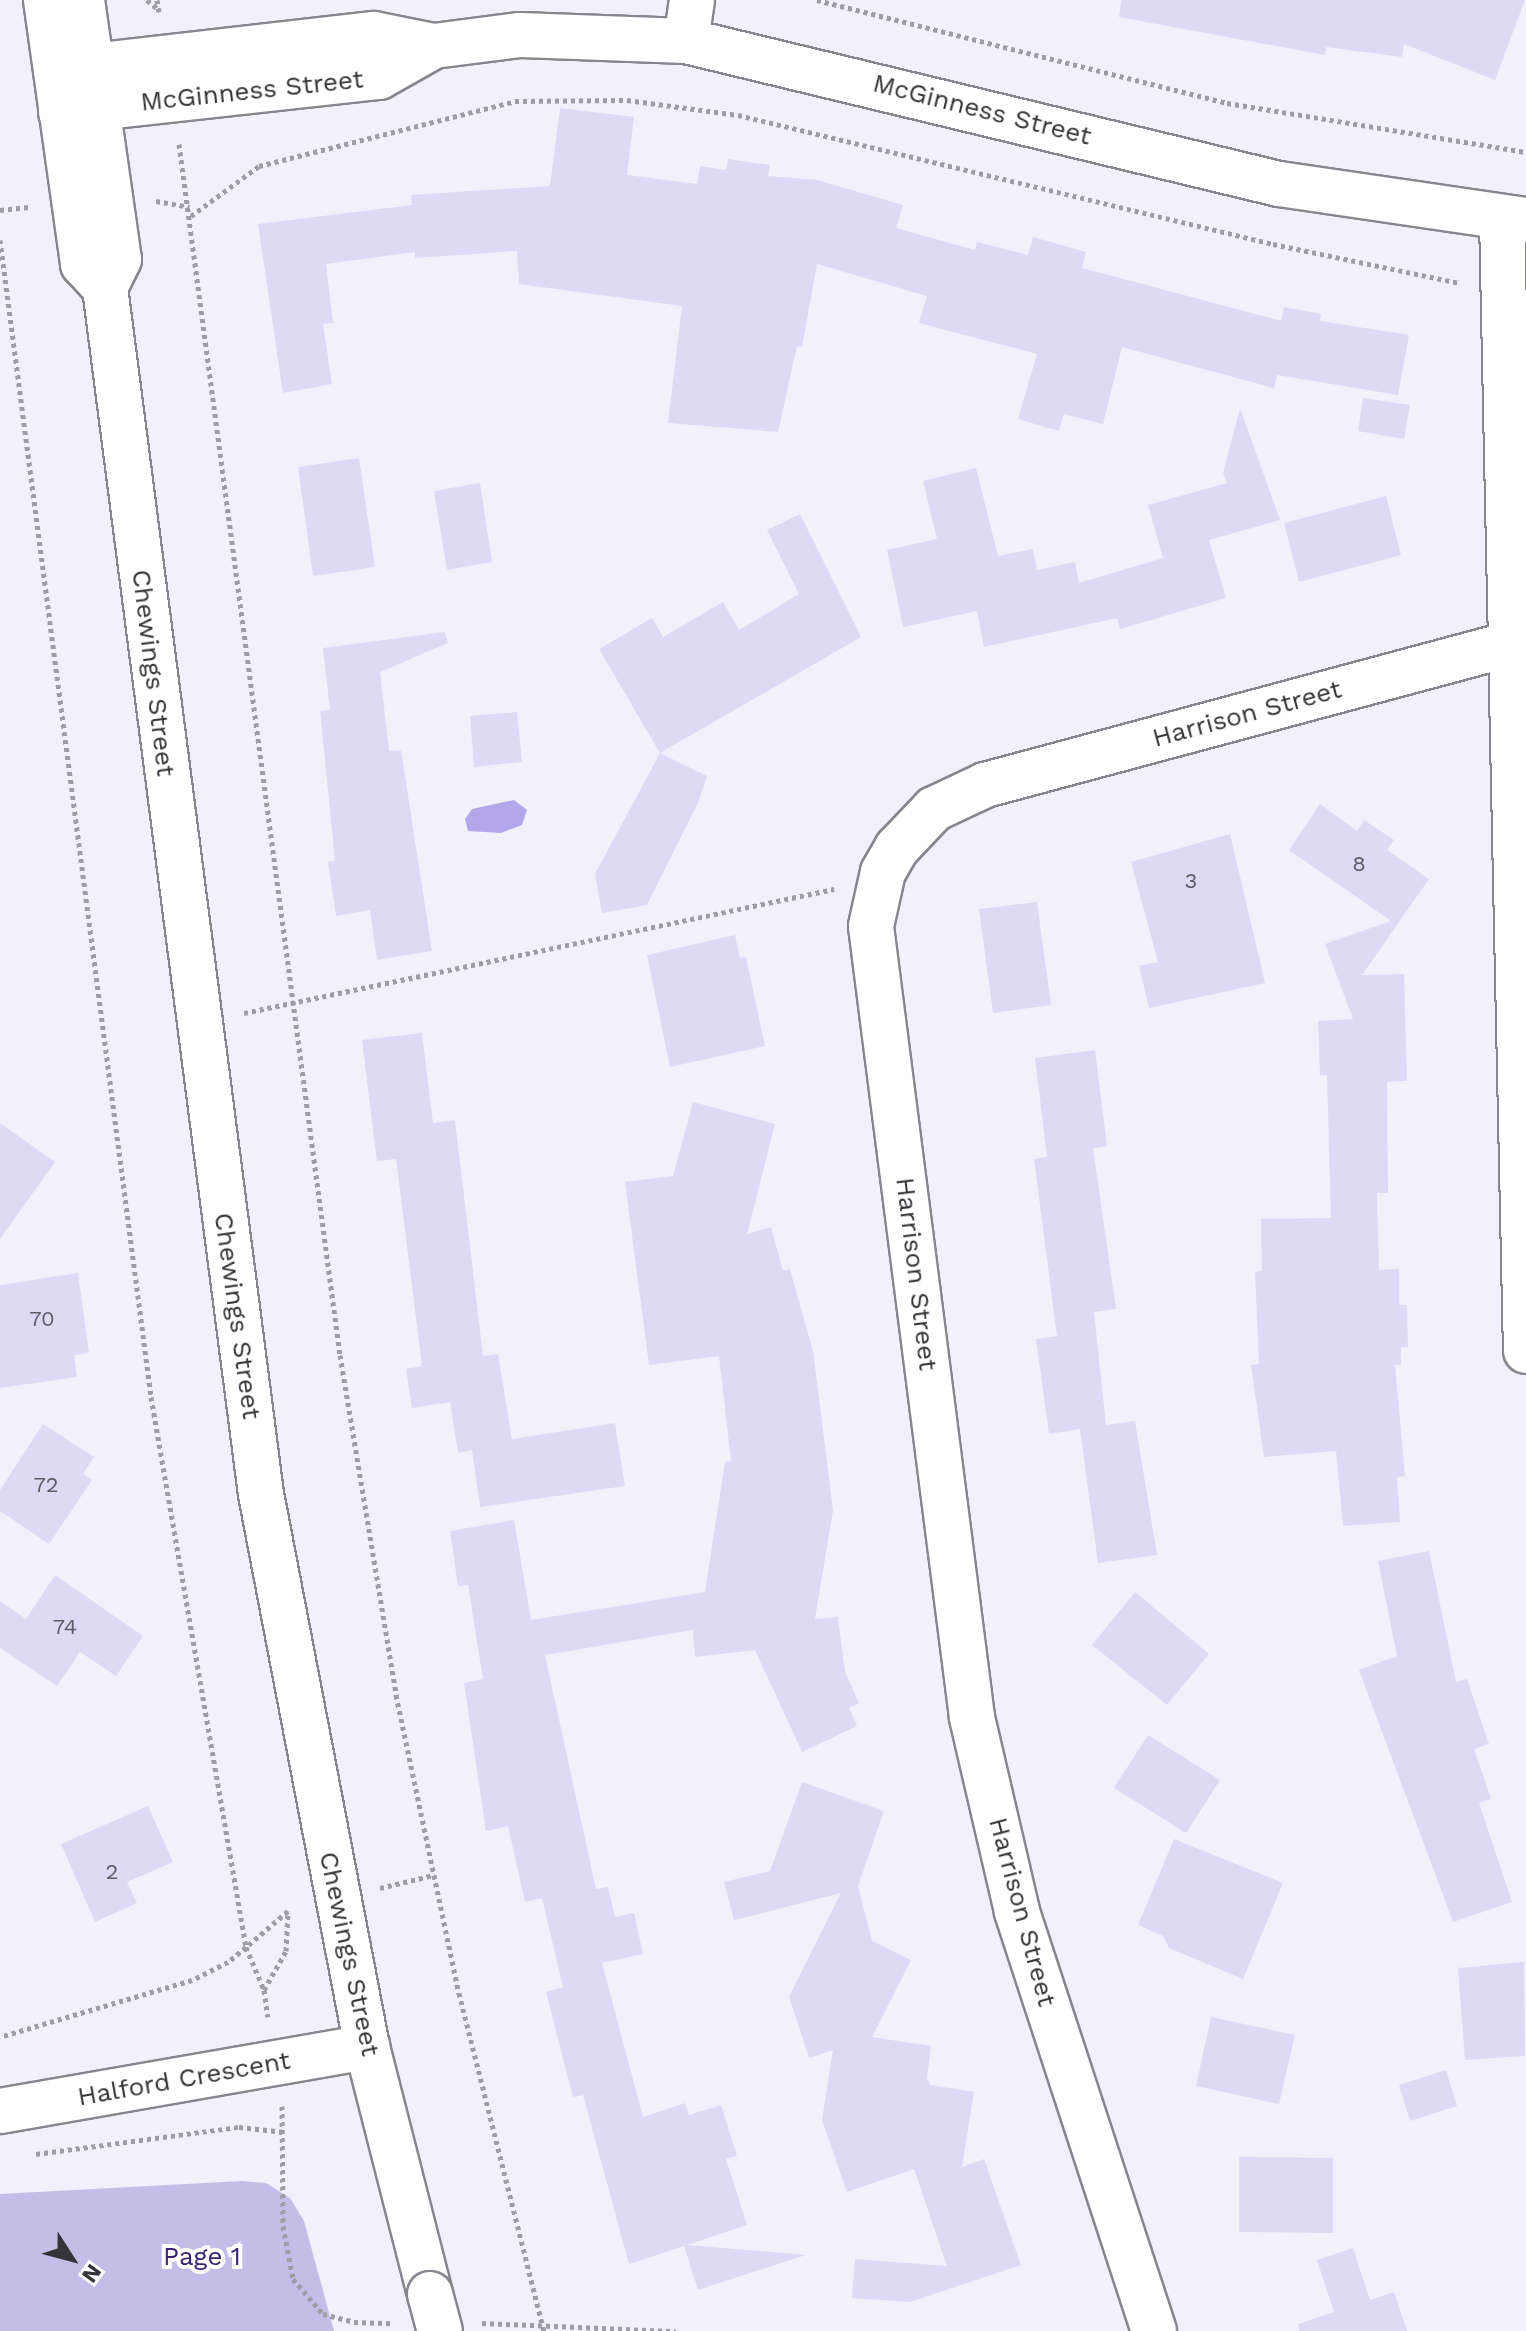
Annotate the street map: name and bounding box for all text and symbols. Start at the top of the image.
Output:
street label: McGinness Street [139,64,365,118]
street label: McGinness Street [870,68,1094,152]
street label: Chewings Street [125,568,181,778]
street label: Harrison Street [1149,674,1345,754]
house number: 8 [1352,851,1366,877]
house number: 3 [1185,868,1197,894]
street label: Harrison Street [889,1176,943,1372]
street label: Chewings Street [207,1211,267,1421]
house number: 70 [29,1306,55,1332]
house number: 72 [33,1472,59,1498]
house number: 74 [53,1614,77,1640]
street label: Harrison Street [982,1814,1062,2010]
street label: Chewings Street [312,1849,386,2059]
house number: 2 [106,1859,118,1885]
street label: Halford Crescent [75,2045,293,2113]
north arrow [32,2219,112,2299]
park label: Page 1 [163,2241,241,2273]
text: N [77,2259,107,2287]

